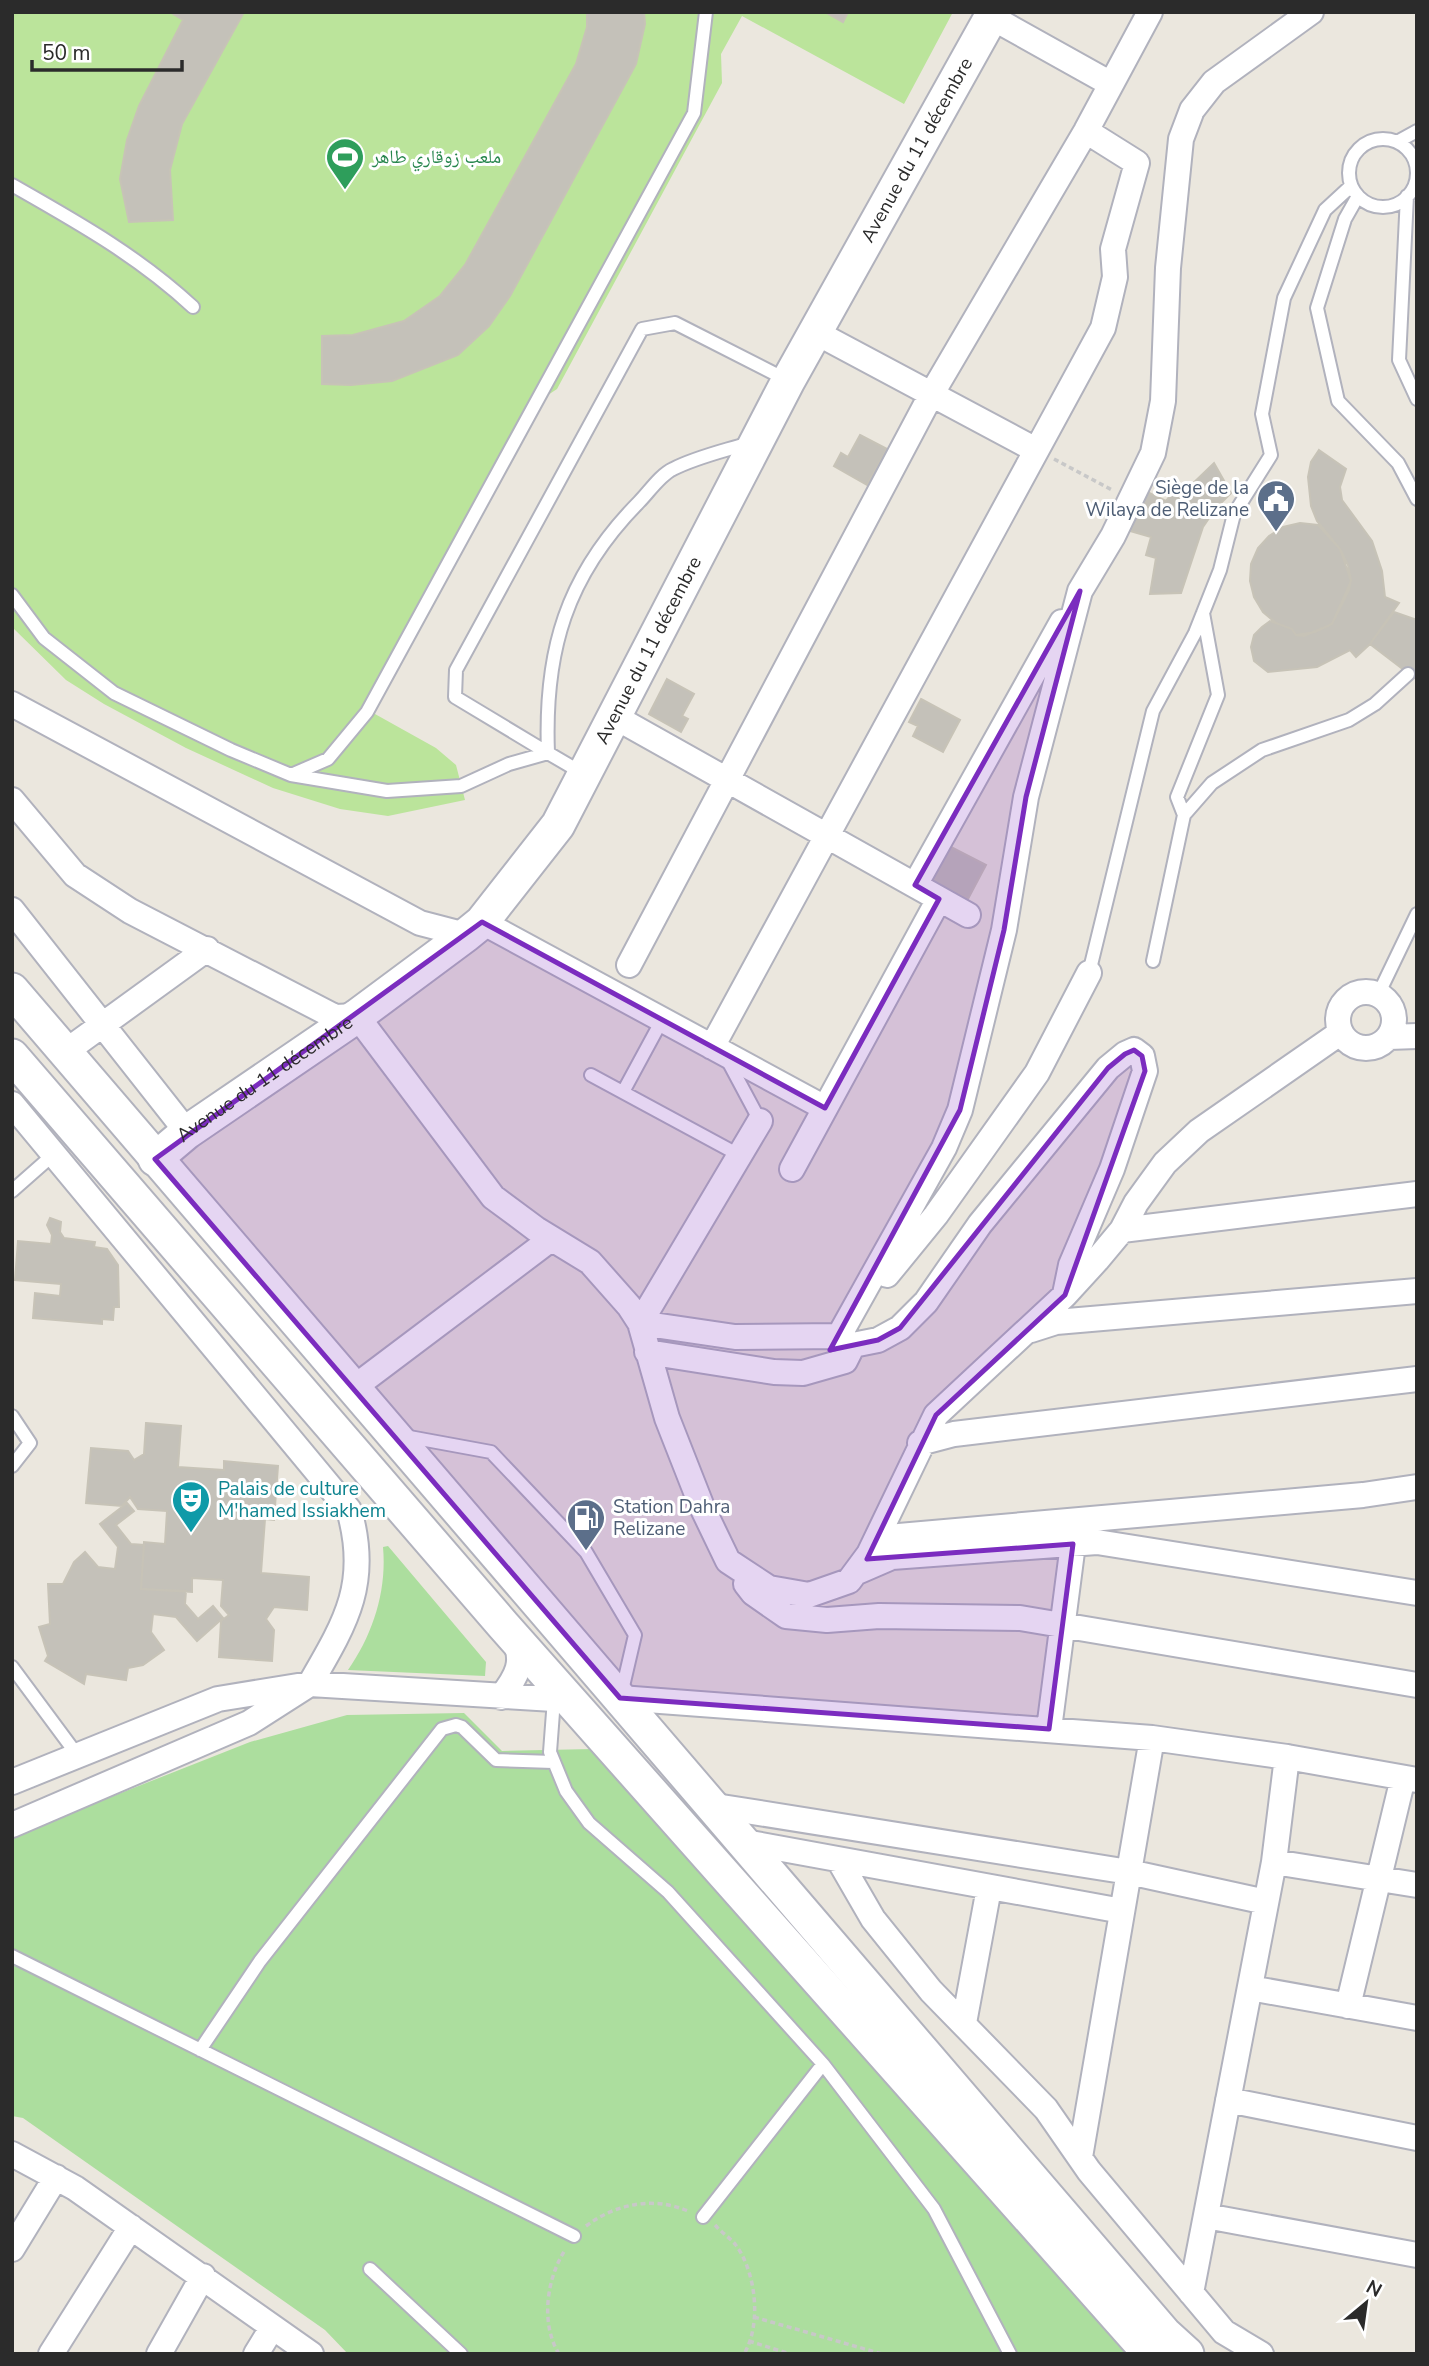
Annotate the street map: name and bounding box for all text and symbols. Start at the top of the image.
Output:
scale bar [32,28,182,72]
text: 50 m [42,39,91,67]
street label: Avenue du 11 décembre [855,53,979,247]
sports icon: ملعب زوقاري طاهر [324,136,366,191]
place label: ملعب زوقاري طاهر [371,144,501,172]
place label: Siège de la Wilaya de Relizane [1085,475,1249,523]
public building icon: Siège de la Wilaya de Relizane [1255,478,1297,533]
street label: Avenue du 11 décembre [589,552,708,749]
street label: Avenue du 11 décembre [171,1010,358,1148]
place label: Palais de culture M'hamed Issiakhem [218,1476,386,1524]
theatre icon: Palais de culture M'hamed Issiakhem [170,1479,212,1534]
place label: Station Dahra Relizane [613,1494,730,1542]
fuel station icon: Station Dahra Relizane [565,1497,607,1552]
north arrow [1331,2268,1401,2338]
text: N [1361,2274,1386,2304]

